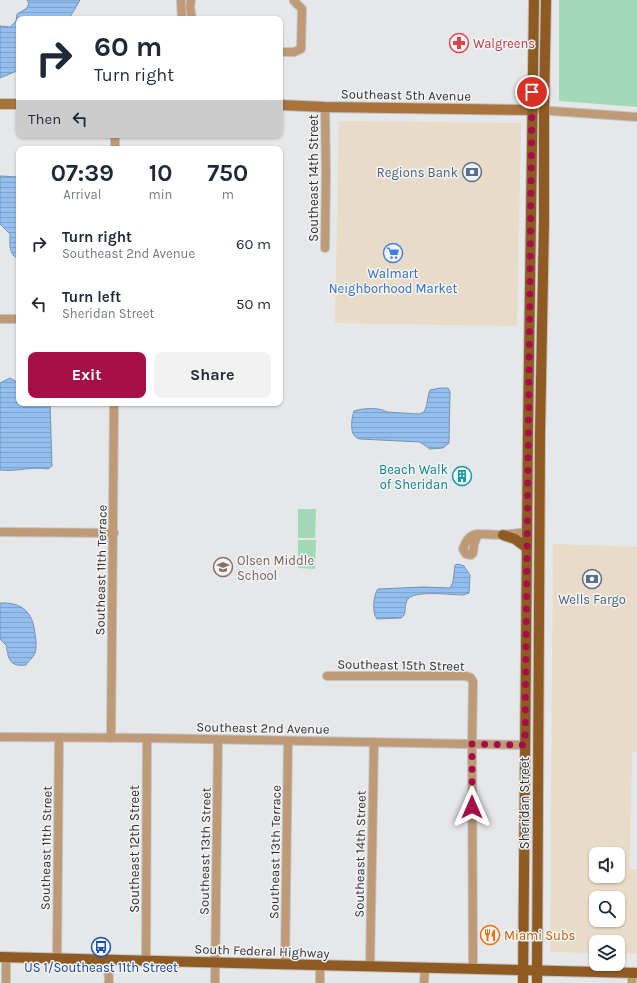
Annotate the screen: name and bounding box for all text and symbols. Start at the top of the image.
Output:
text: 60 m [94,30,162,63]
icon: right [28,32,80,84]
pharmacy icon: Walgreens [448,32,470,54]
place label: Walgreens [473,36,535,51]
text: Turn right [94,64,174,86]
pin [515,75,549,109]
icon: arrive [521,81,543,103]
street label: Southeast 5th Avenue [341,86,472,104]
icon: left [69,108,91,130]
text: Then [28,110,61,128]
street label: Southeast 14th Street [306,114,321,242]
text: 07:39 [51,159,114,187]
text: 10 [149,159,172,187]
text: 750 [207,159,248,187]
bank icon: Regions Bank [461,161,483,183]
place label: Regions Bank [377,165,458,180]
text: Arrival [63,187,101,202]
text: min [149,187,172,202]
text: m [222,187,234,202]
text: Turn right [62,228,132,246]
icon: right [28,233,50,255]
text: 60 m [236,235,271,253]
supermarket icon: Walmart Neighborhood Market [382,242,404,264]
text: Southeast 2nd Avenue [62,246,195,261]
place label: Walmart Neighborhood Market [329,266,457,296]
text: Turn left [62,288,121,306]
icon: left [28,293,50,315]
text: 50 m [236,295,271,313]
text: Sheridan Street [62,306,154,321]
button: Exit [28,352,146,398]
button: Share [154,352,271,398]
place label: Beach Walk of Sheridan [379,462,448,492]
building icon: Beach Walk of Sheridan [451,465,473,487]
street label: Southeast 11th Terrace [92,504,110,636]
place label: Olsen Middle School [237,553,314,583]
school or university icon: Olsen Middle School [212,556,234,578]
bank icon: Wells Fargo [581,568,603,590]
place label: Wells Fargo [558,592,626,607]
street label: Southeast 15th Street [337,656,465,674]
street label: Southeast 2nd Avenue [196,719,330,737]
street label: Sheridan Street [517,757,532,849]
street label: Southeast 13th Terrace [266,784,284,919]
street label: Southeast 12th Street [127,785,142,913]
street label: Southeast 11th Street [37,786,55,910]
position arrow [451,786,493,828]
street label: Southeast 13th Street [196,787,214,915]
street label: Southeast 14th Street [351,790,369,918]
map controls [589,847,625,971]
button: sound [589,847,625,883]
button: search [589,891,625,927]
restaurant icon: Miami Subs [479,924,501,946]
place label: Miami Subs [504,928,576,943]
button: layers [589,935,625,971]
bus stop icon: US 1/Southeast 11th Street [90,936,112,958]
street label: South Federal Highway [194,941,330,961]
place label: US 1/Southeast 11th Street [24,960,178,975]

